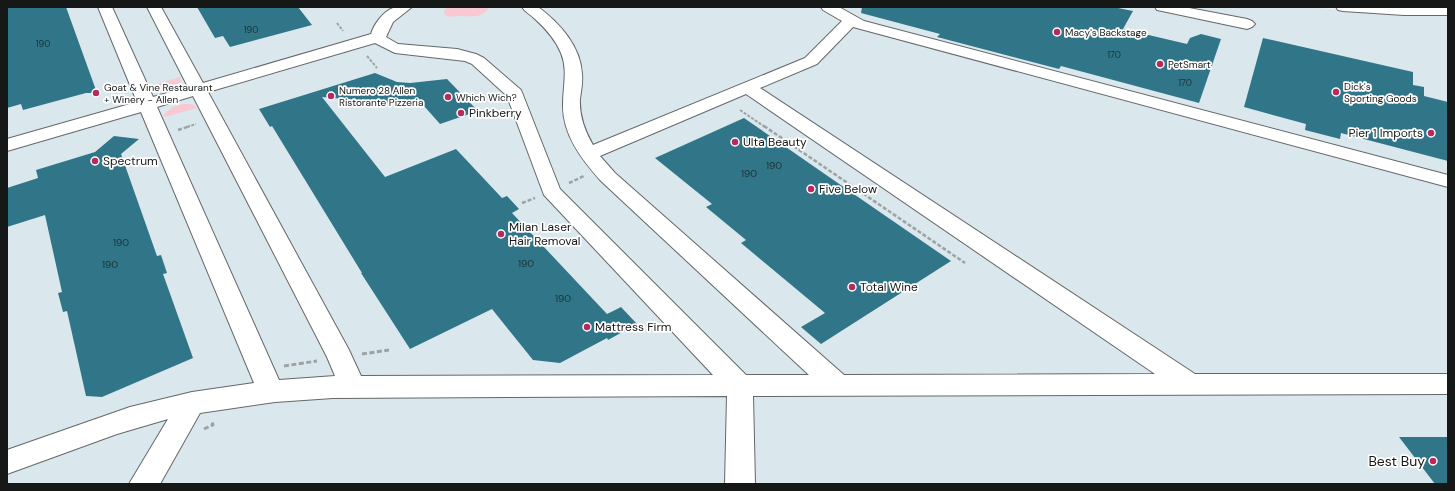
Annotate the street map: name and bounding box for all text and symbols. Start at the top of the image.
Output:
house number: 190 [244,24,258,36]
place label: Macy's Backstage [1065,26,1147,39]
marker: Macy's Backstage [1052,27,1062,37]
house number: 190 [36,38,50,50]
house number: 170 [1107,49,1121,61]
place label: PetSmart [1168,58,1211,71]
marker: PetSmart [1155,59,1165,69]
house number: 170 [1178,77,1192,89]
place label: Dick's Sporting Goods [1344,80,1417,105]
place label: Goat & Vine Restaurant + Winery - Allen [104,81,213,106]
place label: Numero 28 Allen Ristorante Pizzeria [339,84,423,109]
marker: Dick's Sporting Goods [1331,87,1341,97]
marker: Goat & Vine Restaurant + Winery - Allen [91,88,101,98]
marker: Numero 28 Allen Ristorante Pizzeria [326,91,336,101]
place label: Which Wich? [456,91,517,104]
marker: Which Wich? [443,92,453,102]
place label: Pinkberry [469,105,522,121]
marker: Pinkberry [456,108,466,118]
place label: Pier 1 Imports [1348,125,1423,141]
marker: Pier 1 Imports [1426,128,1436,138]
place label: Ulta Beauty [743,134,807,150]
marker: Ulta Beauty [730,137,740,147]
place label: Spectrum [103,153,158,169]
marker: Spectrum [90,156,100,166]
house number: 190 [766,159,782,172]
house number: 190 [741,167,757,180]
place label: Five Below [819,181,877,197]
marker: Five Below [806,184,816,194]
place label: Milan Laser Hair Removal [509,219,581,249]
marker: Milan Laser Hair Removal [496,229,506,239]
house number: 190 [113,236,129,249]
house number: 190 [518,257,534,270]
house number: 190 [102,258,118,271]
place label: Total Wine [860,279,918,295]
marker: Total Wine [847,282,857,292]
house number: 190 [555,292,571,305]
place label: Mattress Firm [595,319,672,335]
marker: Mattress Firm [582,322,592,332]
place label: Best Buy [1368,452,1425,470]
marker: Best Buy [1428,456,1438,466]

